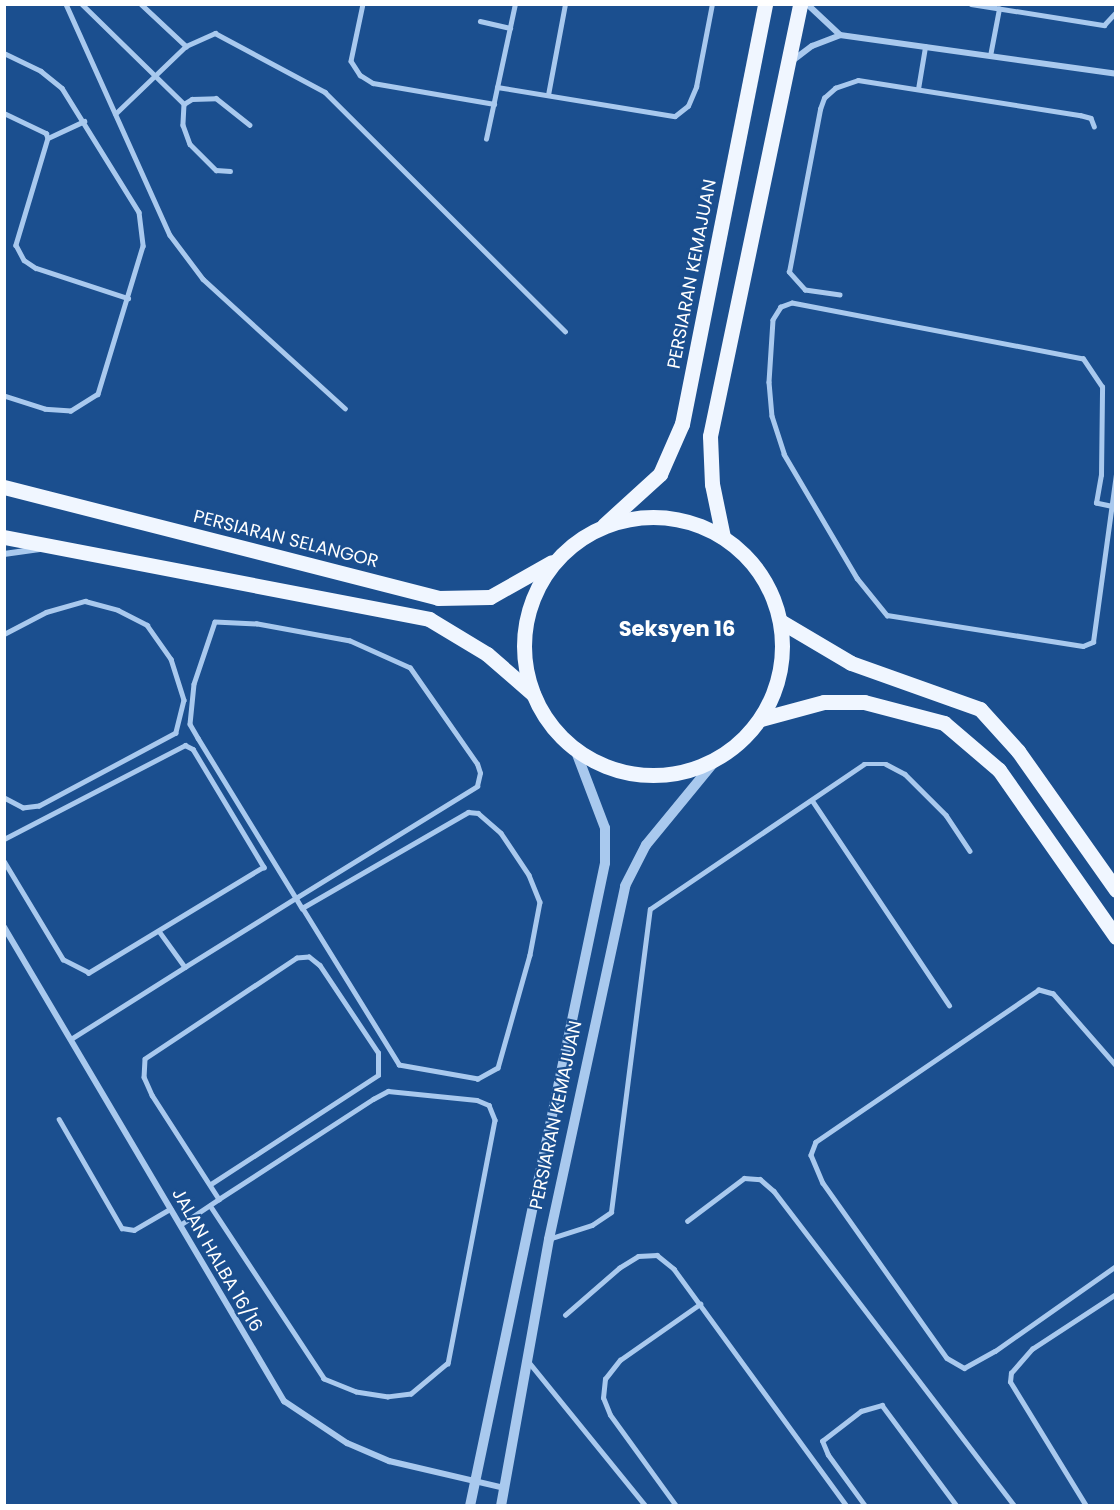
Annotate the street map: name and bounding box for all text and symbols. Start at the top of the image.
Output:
street label: PERSIARAN KEMAJUAN [663,178,721,370]
street label: PERSIARAN SELANGOR [191,506,381,572]
district label: Seksyen 16 [619,616,735,642]
street label: PERSIARAN KEMAJUAN [525,1019,587,1211]
street label: JALAN HALBA 16/16 [167,1184,267,1336]

